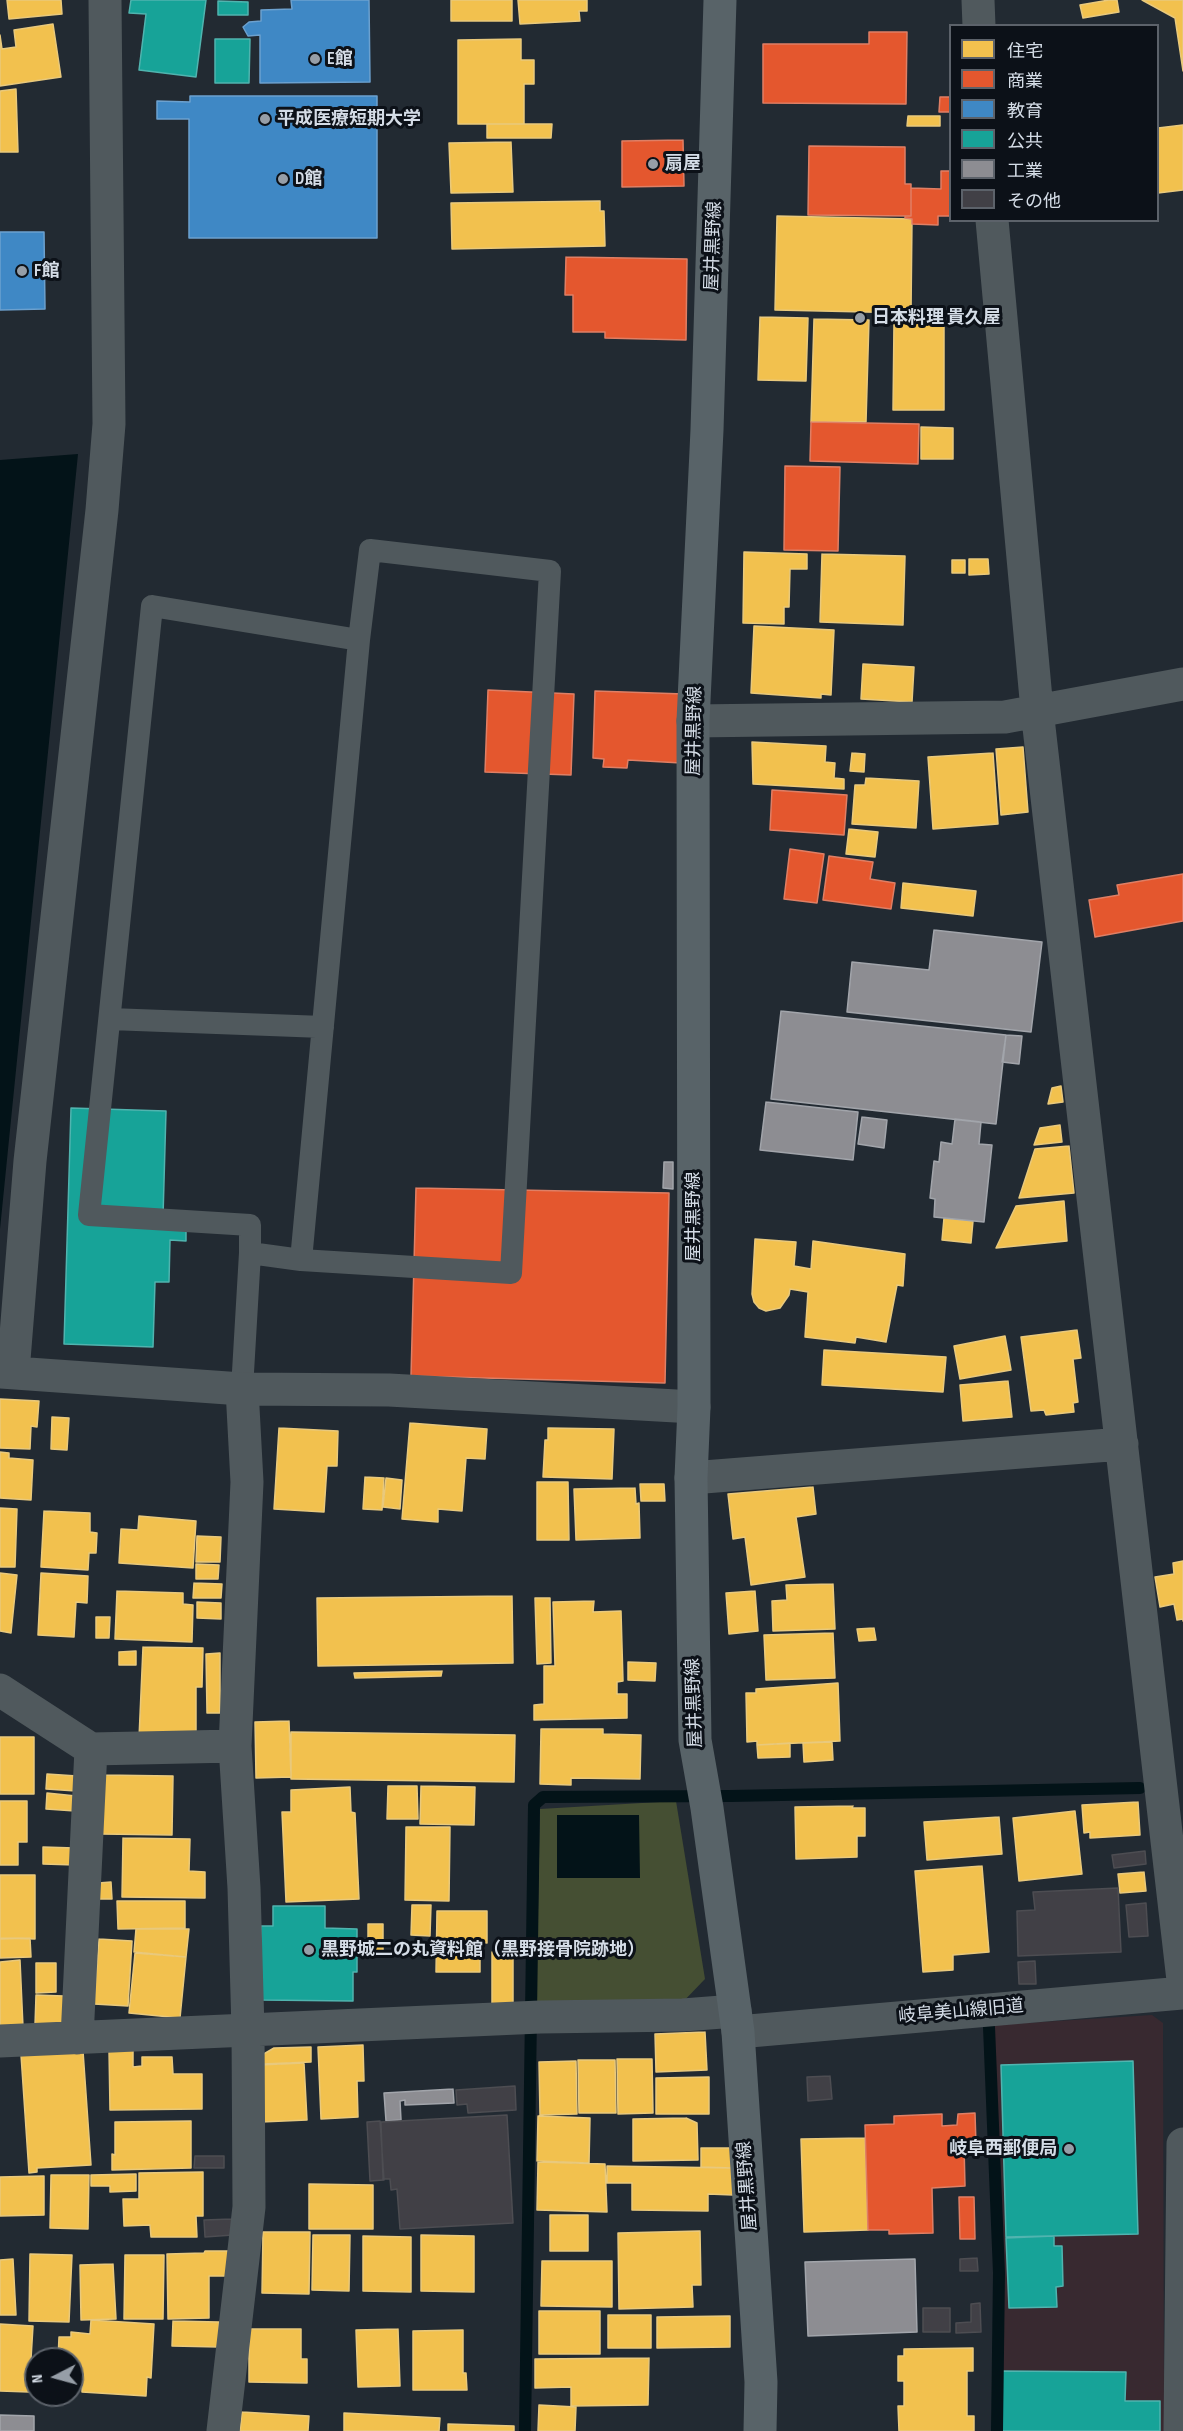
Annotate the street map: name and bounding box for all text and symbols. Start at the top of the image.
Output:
legend [949,24,1159,222]
text: 住宅 [1007,41,1043,62]
place label: E館 [327,48,353,70]
marker: E館 [308,52,322,66]
text: 商業 [1007,71,1043,92]
text: 教育 [1007,101,1043,122]
place label: 平成医療短期大学 [277,108,421,130]
marker: 平成医療短期大学 [258,112,272,126]
text: 公共 [1007,131,1043,152]
place label: 扇屋 [665,153,701,175]
marker: 扇屋 [646,157,660,171]
text: 工業 [1007,161,1043,182]
place label: D館 [295,168,322,190]
marker: D館 [276,172,290,186]
text: その他 [1007,191,1061,212]
street label: 屋井黒野線 [702,201,726,291]
place label: F館 [34,260,60,282]
marker: F館 [15,264,29,278]
place label: 日本料理 貴久屋 [872,307,1001,329]
marker: 日本料理 貴久屋 [853,311,867,325]
street label: 屋井黒野線 [683,686,707,776]
street label: 屋井黒野線 [683,1172,705,1262]
street label: 屋井黒野線 [683,1658,707,1748]
place label: 黒野城二の丸資料館（黒野接骨院跡地） [321,1939,645,1961]
marker: 黒野城二の丸資料館（黒野接骨院跡地） [302,1943,316,1957]
street label: 岐阜美山線旧道 [897,1996,1025,2028]
place label: 岐阜西郵便局 [949,2138,1057,2160]
street label: 屋井黒野線 [734,2140,762,2232]
marker: 岐阜西郵便局 [1062,2142,1076,2156]
north arrow [24,2347,84,2407]
text: N [28,2373,47,2384]

